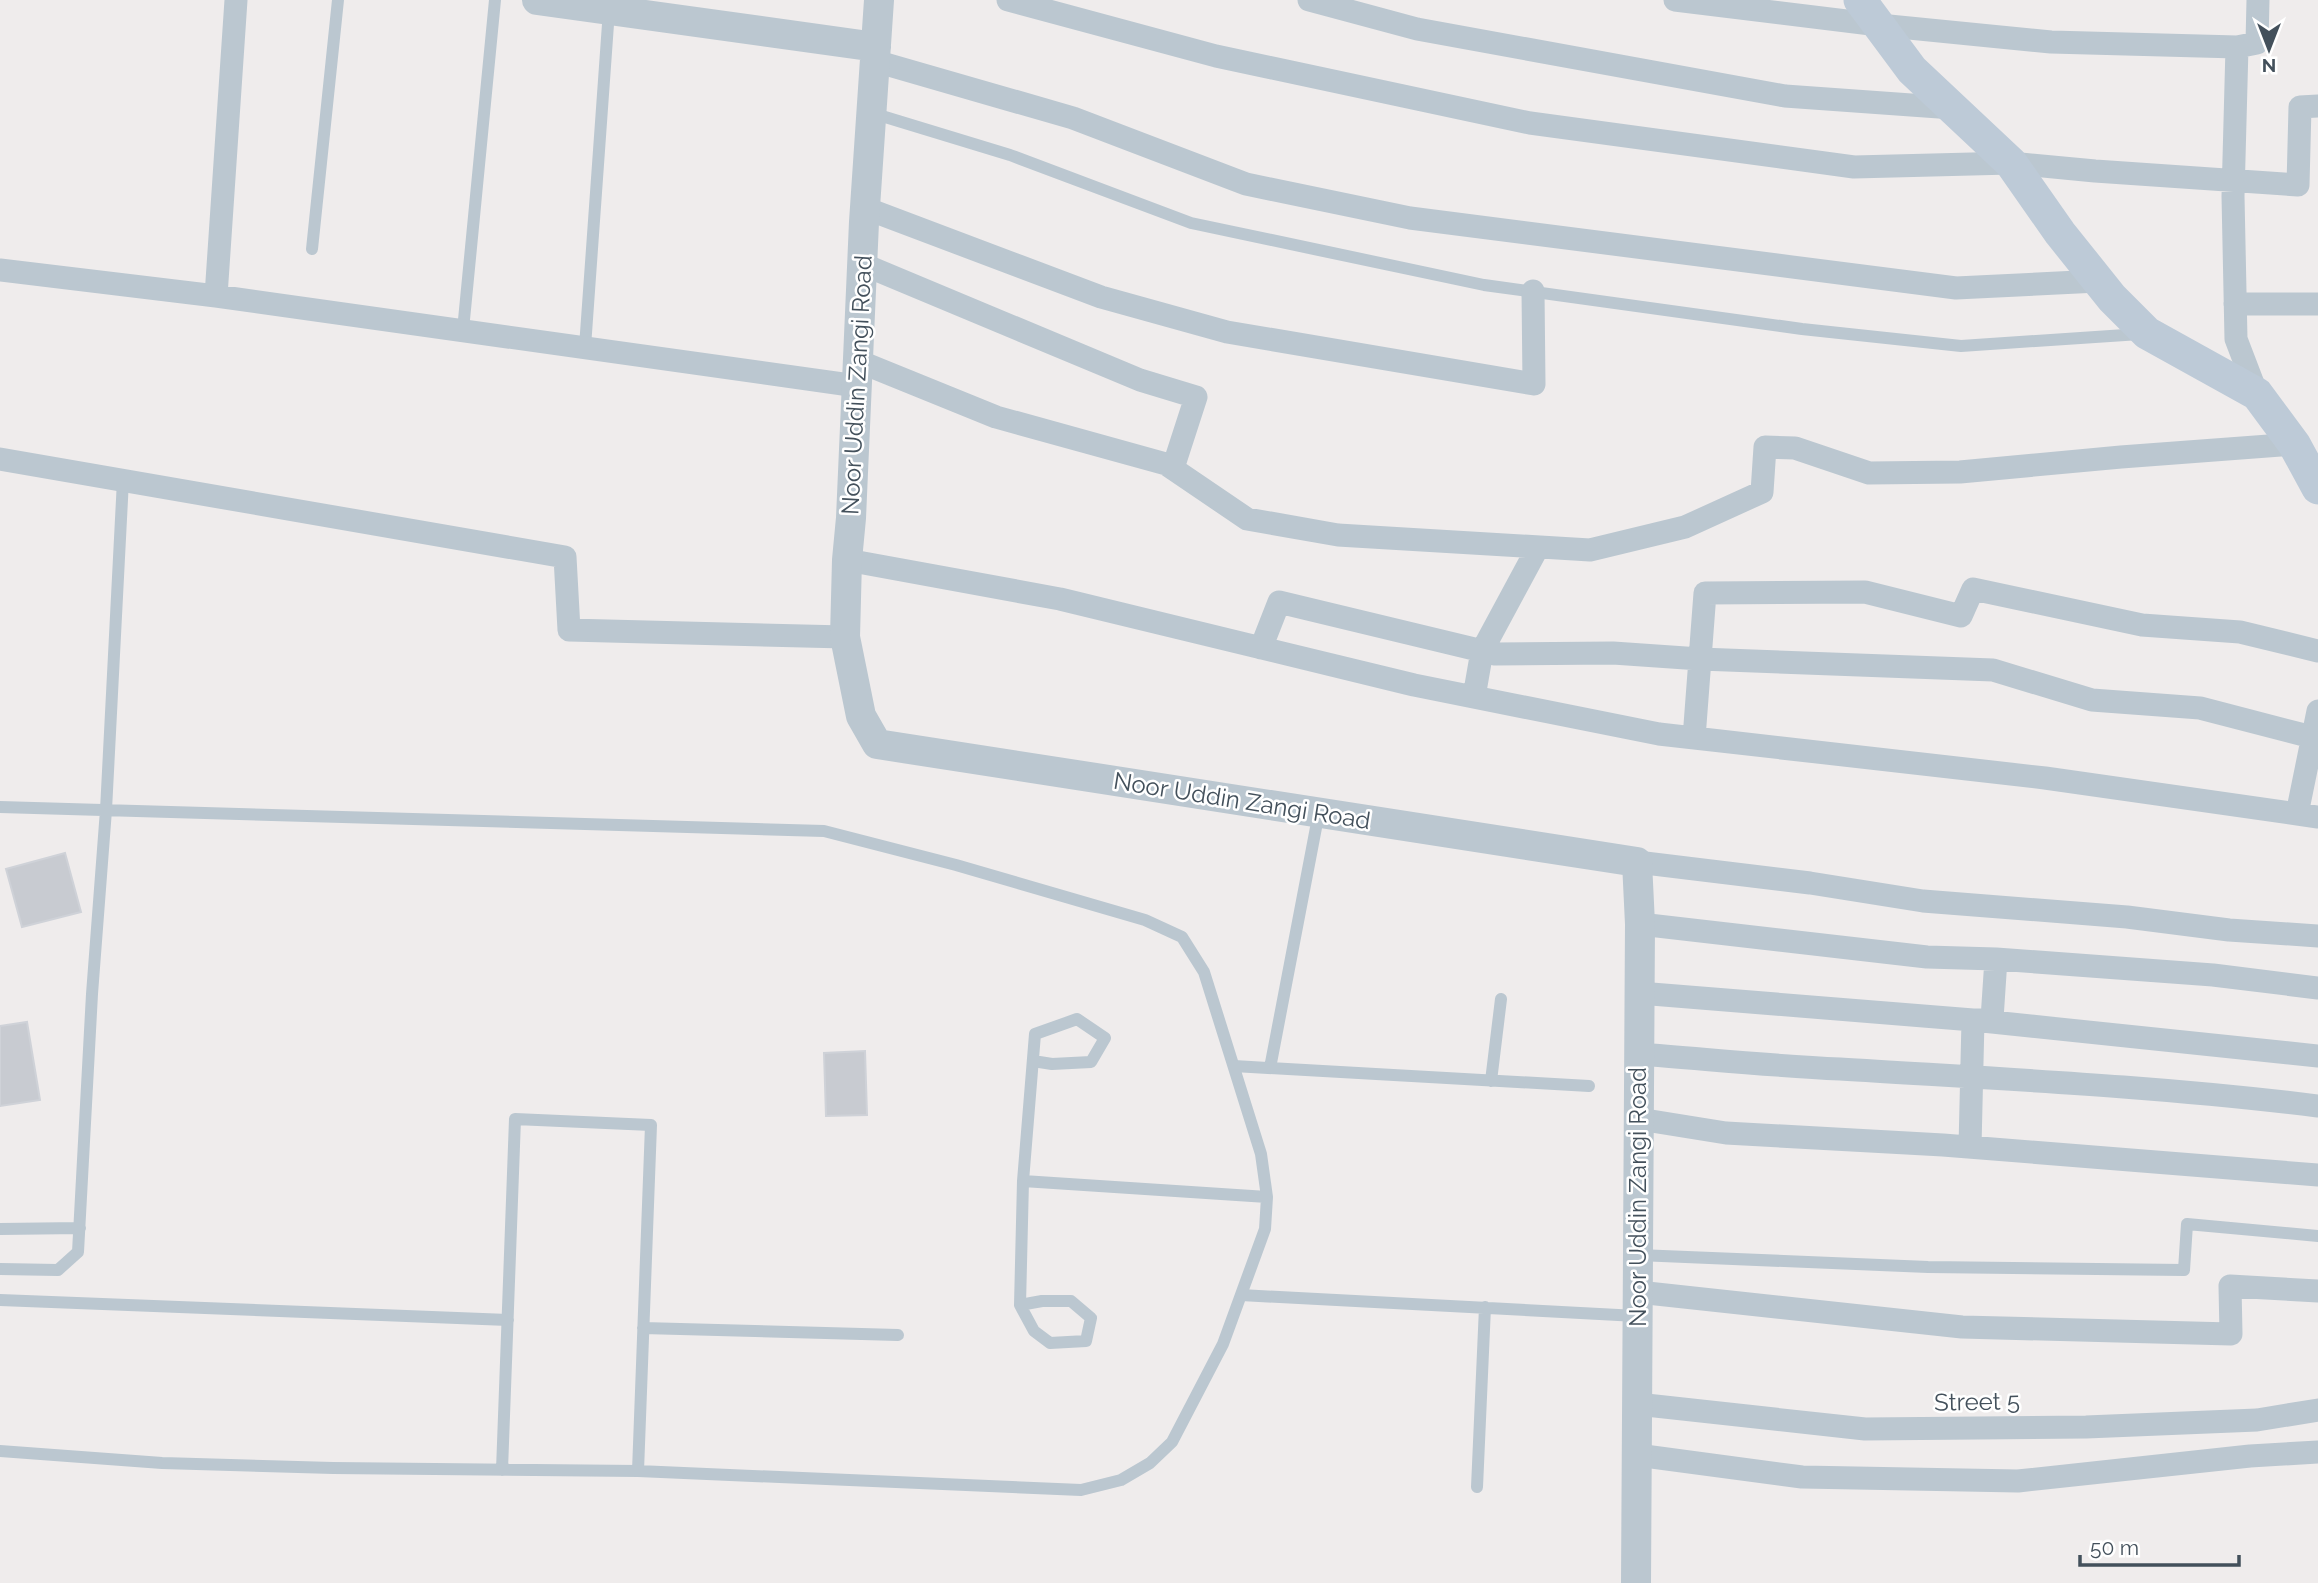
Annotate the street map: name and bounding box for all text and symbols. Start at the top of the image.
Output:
north arrow [2234,14,2304,84]
text: N [2262,55,2276,77]
street label: Noor Uddin Zangi Road [835,254,878,515]
street label: Noor Uddin Zangi Road [1111,766,1373,835]
street label: Noor Uddin Zangi Road [1623,1067,1652,1327]
street label: Street 5 [1934,1386,2020,1417]
scale bar [2080,1524,2239,1568]
text: 50 m [2090,1535,2139,1560]

